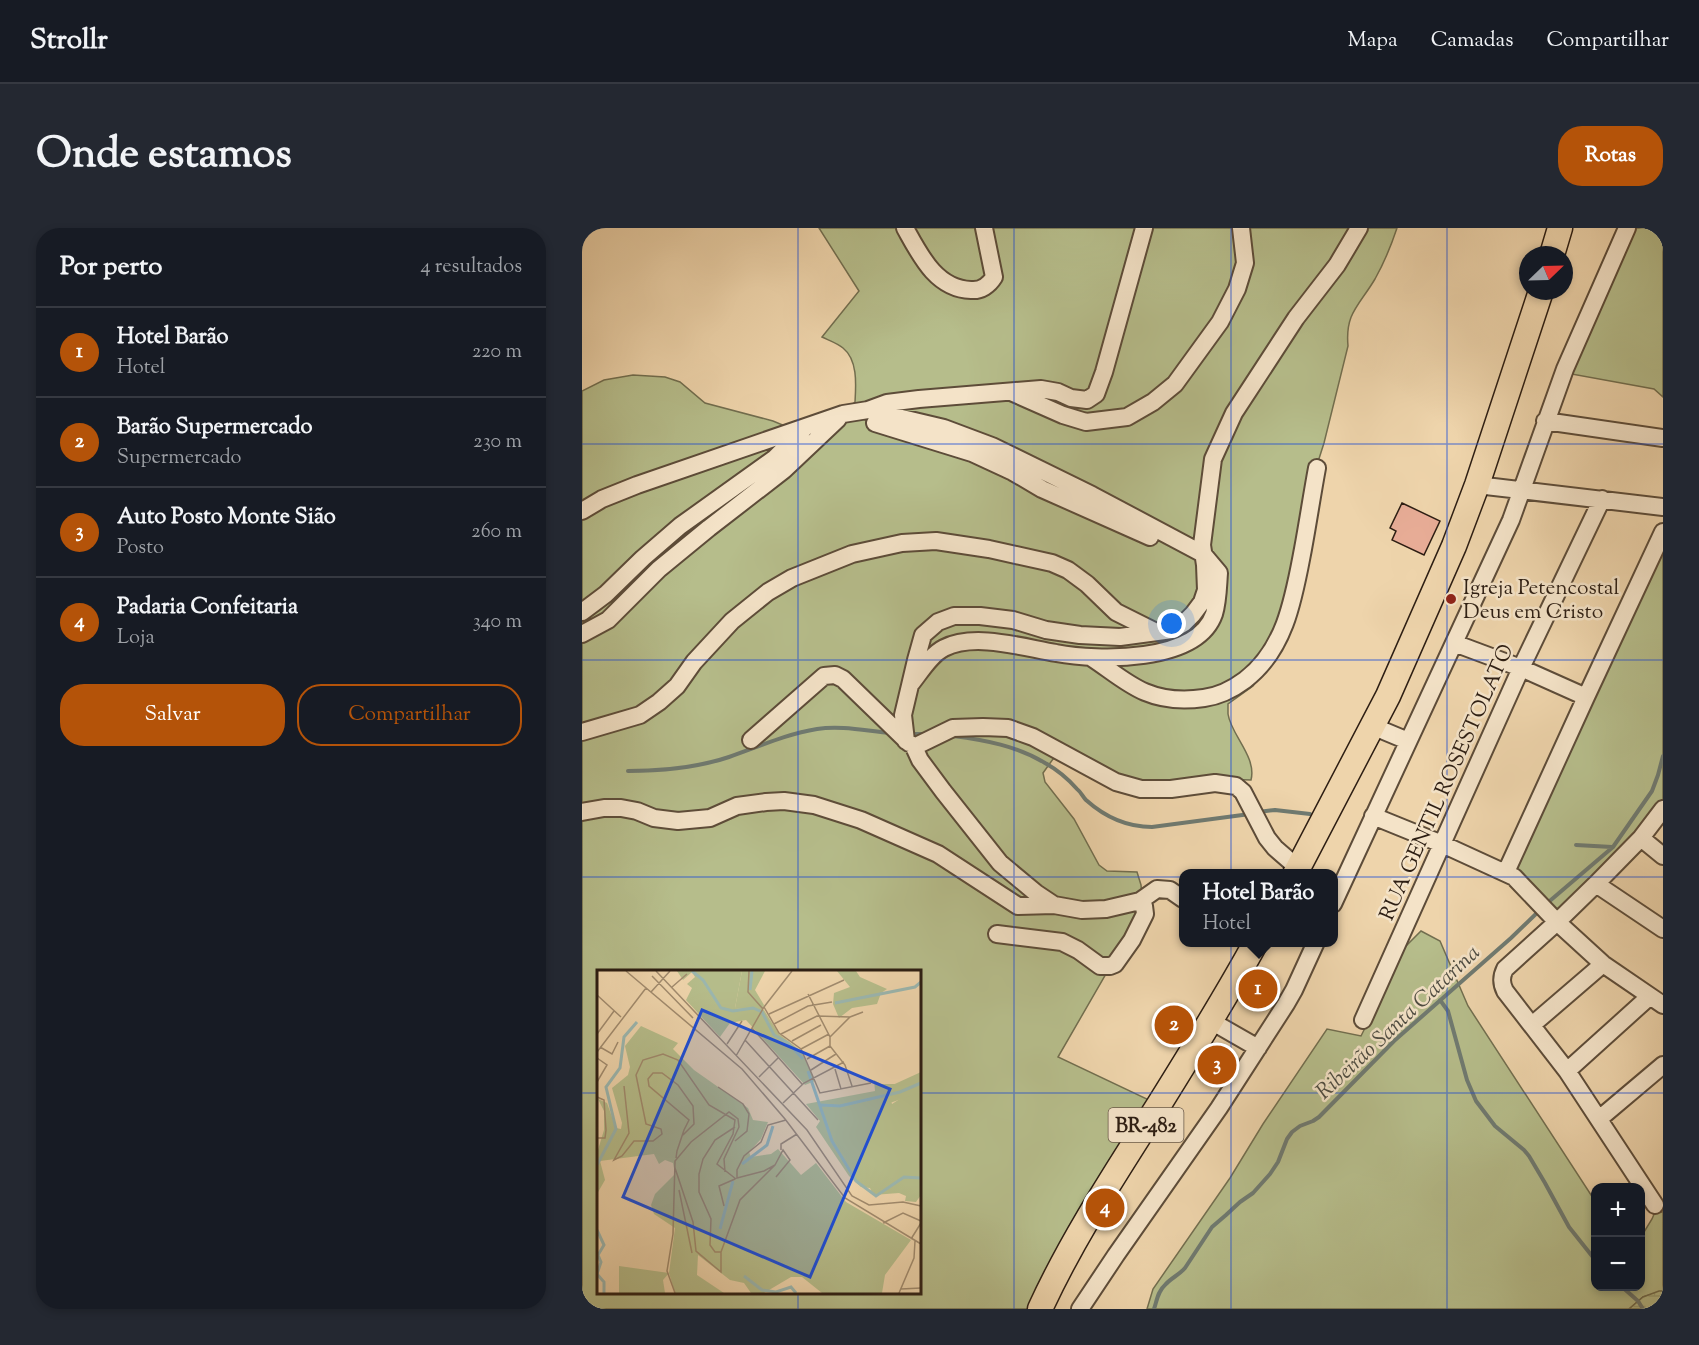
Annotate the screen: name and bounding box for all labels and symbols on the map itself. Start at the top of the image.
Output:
north arrow [1519,246,1573,300]
place label: Igreja Petencostal Deus em Cristo [1463,574,1620,628]
marker: Igreja Petencostal Deus em Cristo [1444,592,1458,606]
your location [1157,609,1186,638]
street label: RUA GENTIL ROSESTOLATO [1373,640,1523,926]
water label: Ribeirão Santa Catarina [1310,938,1488,1108]
pin: 1 [1238,966,1278,1011]
inset map [597,970,921,1294]
pin: 2 [1154,1002,1194,1048]
pin: 3 [1198,1042,1236,1088]
road number: BR-482 [1108,1108,1184,1142]
pin: 4 [1086,1186,1124,1230]

